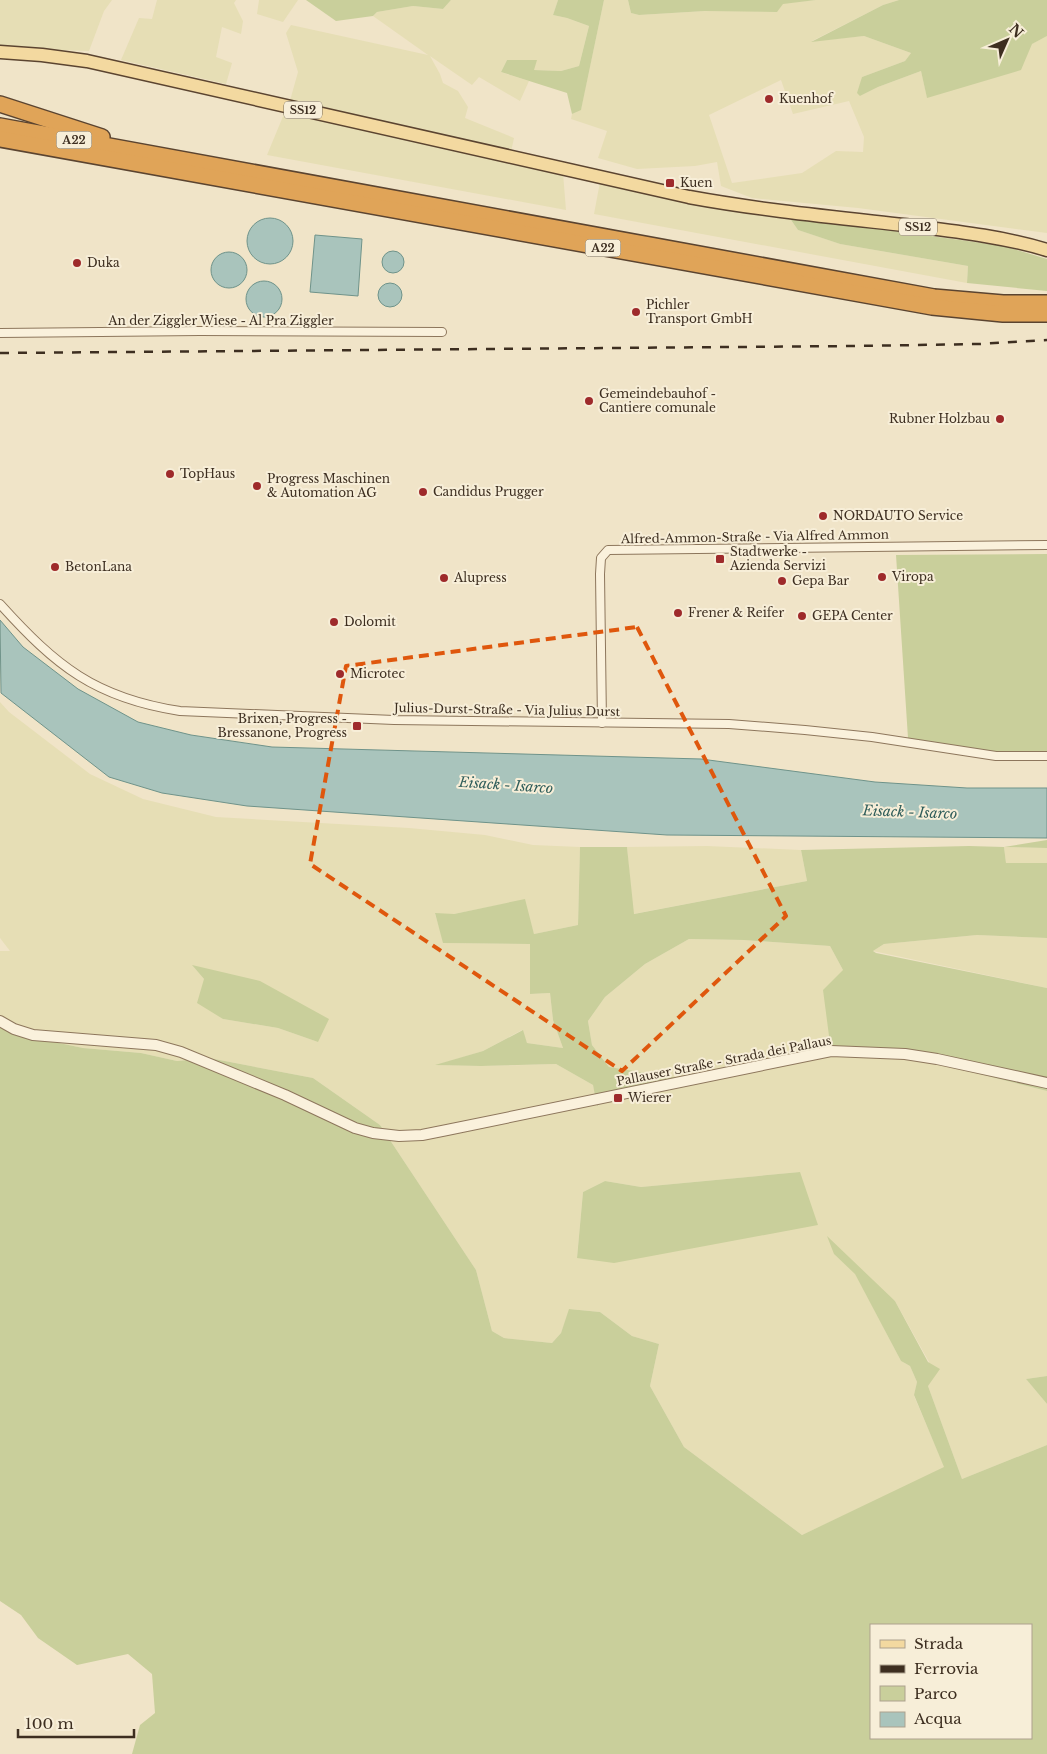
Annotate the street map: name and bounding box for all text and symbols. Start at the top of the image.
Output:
north arrow [982,15,1032,65]
text: N [1005,20,1027,42]
place label: Kuenhof [779,91,835,106]
marker: Kuenhof [763,93,775,105]
road number: SS12 [284,102,322,118]
road number: A22 [56,132,92,148]
place label: Kuen [680,175,712,190]
marker: Kuen [664,177,676,189]
road number: SS12 [899,218,937,236]
road number: A22 [586,240,620,256]
place label: Duka [87,255,120,270]
marker: Duka [71,257,83,269]
place label: Pichler Transport GmbH [646,297,753,326]
marker: Pichler Transport GmbH [630,306,642,318]
street label: An der Ziggler Wiese - Al Pra Ziggler [107,313,334,328]
place label: Gemeindebauhof - Cantiere comunale [599,386,716,415]
marker: Gemeindebauhof - Cantiere comunale [583,395,595,407]
place label: Rubner Holzbau [889,411,990,426]
marker: Rubner Holzbau [994,413,1006,425]
place label: TopHaus [180,466,235,481]
marker: TopHaus [164,468,176,480]
place label: Progress Maschinen & Automation AG [267,471,390,500]
marker: Progress Maschinen & Automation AG [251,480,263,492]
place label: Candidus Prugger [433,484,544,499]
marker: Candidus Prugger [417,486,429,498]
place label: NORDAUTO Service [833,508,963,523]
marker: NORDAUTO Service [817,510,829,522]
street label: Alfred-Ammon-Straße - Via Alfred Ammon [620,527,889,546]
place label: Stadtwerke - Azienda Servizi [729,544,826,573]
marker: Stadtwerke - Azienda Servizi [714,553,726,565]
place label: BetonLana [65,559,132,574]
marker: BetonLana [49,561,61,573]
place label: Viropa [891,569,934,584]
place label: Alupress [453,570,507,585]
marker: Viropa [876,571,888,583]
marker: Alupress [438,572,450,584]
place label: Gepa Bar [792,573,849,588]
marker: Gepa Bar [776,575,788,587]
place label: Frener & Reifer [688,605,784,620]
marker: Frener & Reifer [672,607,684,619]
place label: GEPA Center [812,608,893,623]
marker: GEPA Center [796,610,808,622]
place label: Dolomit [344,614,396,629]
marker: Dolomit [328,616,340,628]
place label: Microtec [350,666,405,681]
marker: Microtec [334,668,346,680]
street label: Julius-Durst-Straße - Via Julius Durst [392,700,621,719]
place label: Brixen, Progress - Bressanone, Progress [218,711,347,740]
marker: Brixen, Progress - Bressanone, Progress [351,720,363,732]
water label: Eisack - Isarco [457,773,554,797]
water label: Eisack - Isarco [861,801,958,823]
street label: Pallauser Straße - Strada dei Pallaus [615,1032,833,1089]
place label: Wierer [627,1090,671,1105]
marker: Wierer [612,1092,624,1104]
legend [870,1624,1032,1739]
text: Strada [914,1634,964,1653]
text: Ferrovia [914,1659,979,1678]
text: Parco [914,1684,957,1703]
scale bar [18,1706,134,1738]
text: Acqua [913,1709,962,1728]
text: 100 m [25,1714,74,1733]

